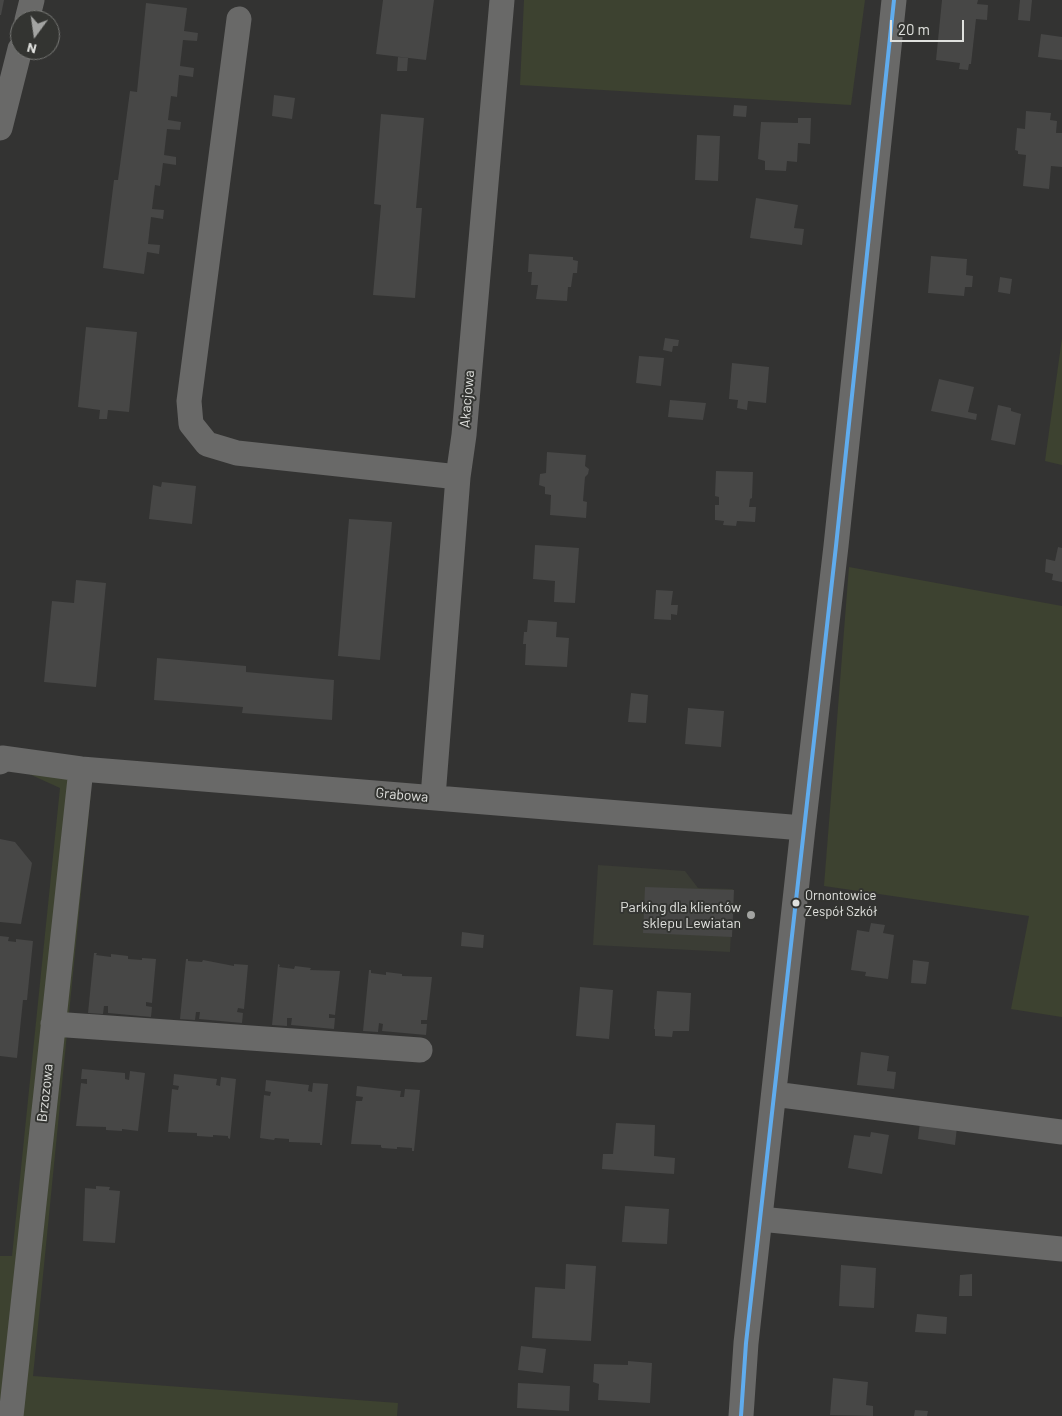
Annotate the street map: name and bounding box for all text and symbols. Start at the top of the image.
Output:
north arrow [10,10,60,60]
scale bar [892,10,966,42]
text: 20 m [898,20,930,38]
text: N [25,40,38,58]
street label: Akacjowa [456,370,478,428]
street label: Grabowa [375,784,429,806]
place label: Ornontowice Zespół Szkół [805,888,877,919]
marker: Ornontowice Zespół Szkół [791,898,801,908]
place label: Parking dla klientów sklepu Lewiatan [620,899,741,932]
marker: Parking dla klientów sklepu Lewiatan [745,909,757,921]
street label: Brzozowa [34,1063,56,1123]

